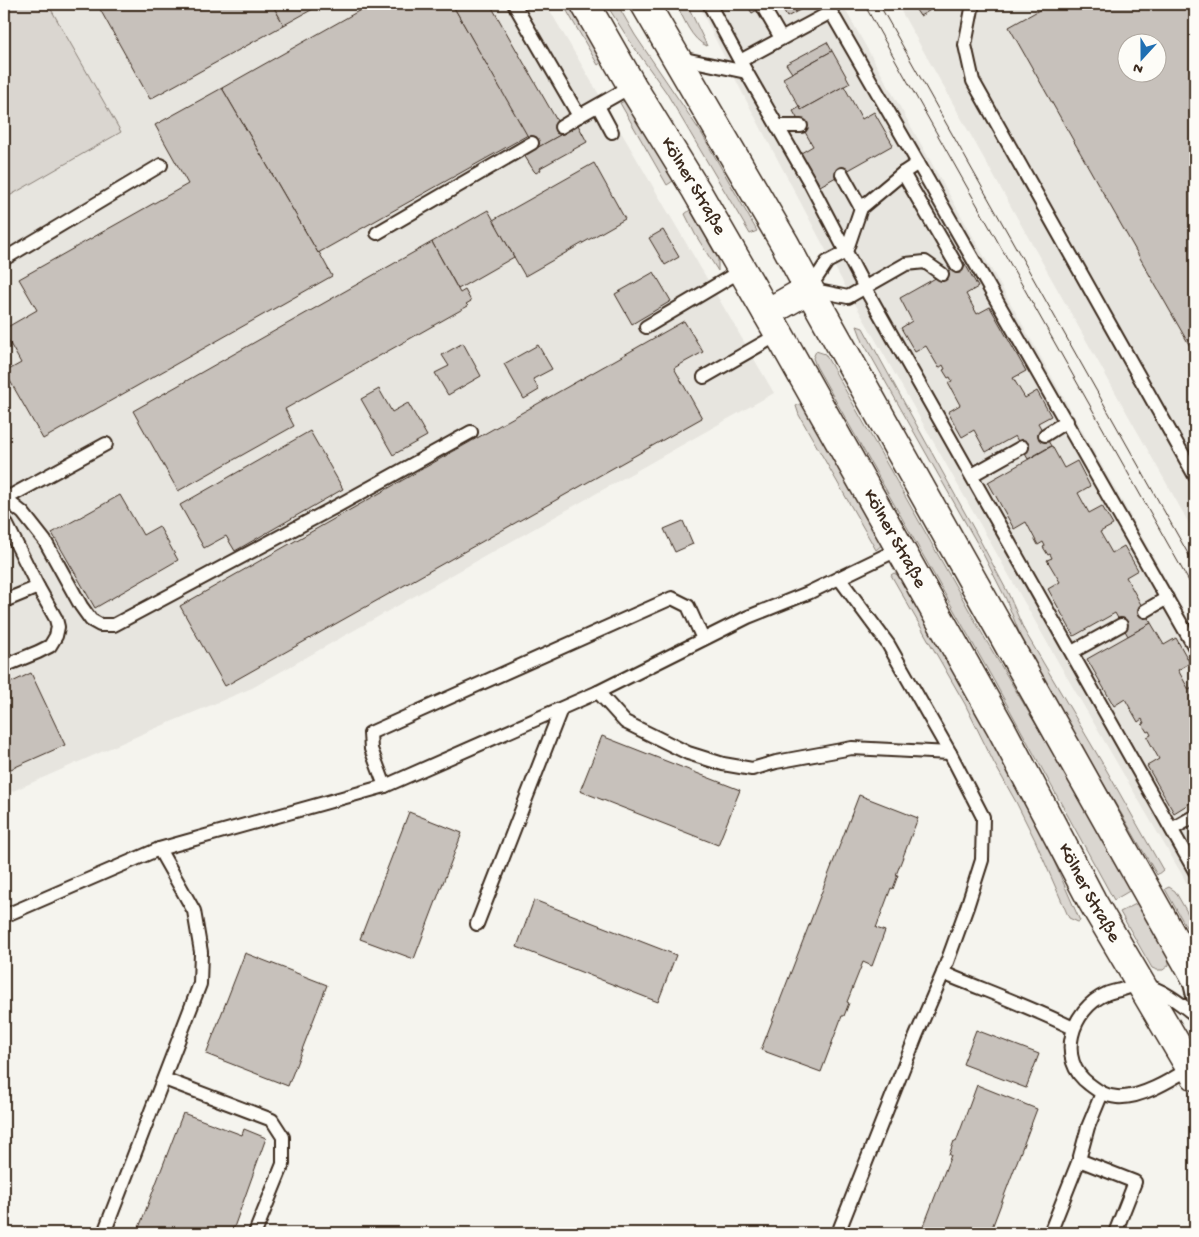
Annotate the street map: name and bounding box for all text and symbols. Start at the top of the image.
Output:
north arrow [1116,32,1166,82]
text: N [1131,58,1146,77]
street label: Kölner Straße [655,133,731,239]
street label: Kölner Straße [857,485,932,593]
street label: Kölner Straße [1052,839,1126,947]

